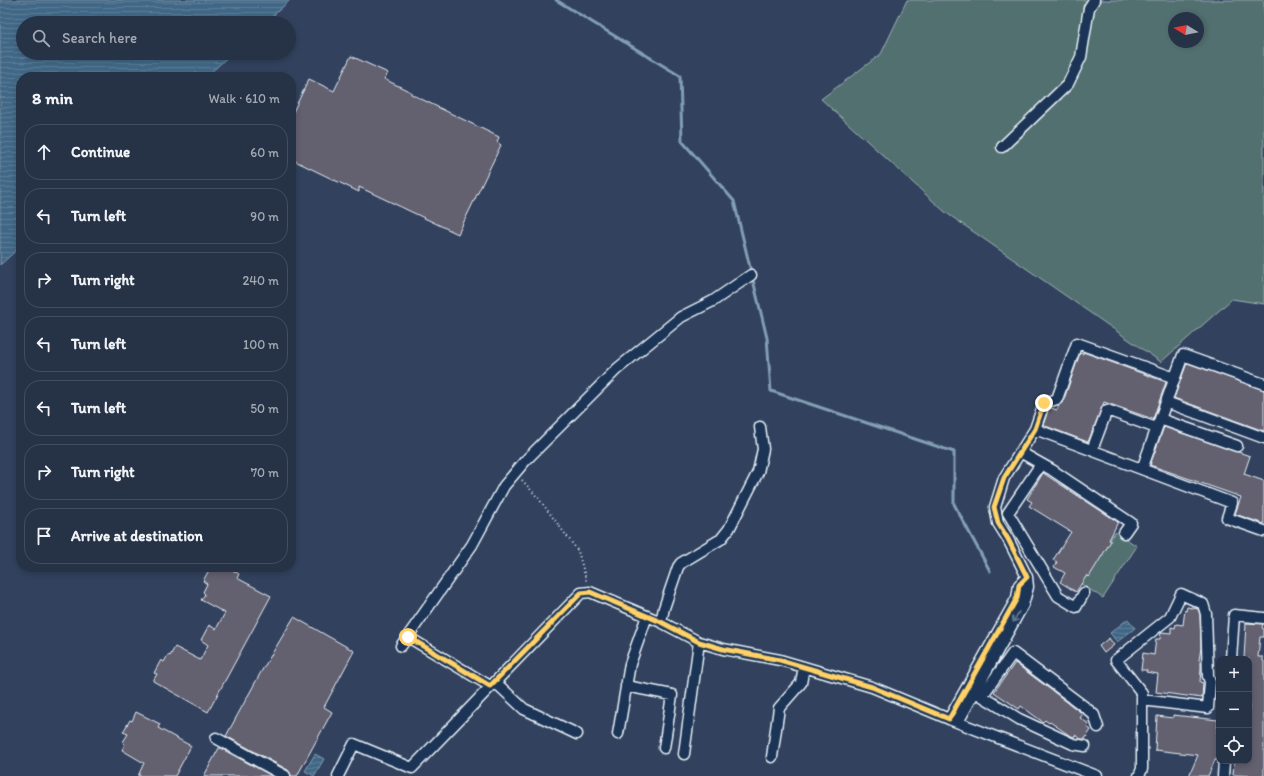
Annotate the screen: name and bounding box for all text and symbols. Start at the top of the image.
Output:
north arrow [1168,12,1204,48]
search box [16,16,296,60]
icon: search [30,27,52,49]
text: Search here [62,29,137,47]
text: 8 min [32,88,73,108]
text: Walk · 610 m [209,91,280,106]
icon: ahead [33,141,55,163]
text: Continue [71,143,130,161]
text: 60 m [250,145,279,160]
icon: left [33,205,55,227]
text: Turn left [71,207,126,225]
text: 90 m [250,209,279,224]
icon: right [33,269,55,291]
text: Turn right [71,271,135,289]
text: 240 m [242,273,279,288]
icon: left [33,333,55,355]
text: Turn left [71,335,126,353]
text: 100 m [243,337,279,352]
route end [1035,394,1053,412]
icon: left [33,397,55,419]
text: Turn left [71,399,126,417]
text: 50 m [250,401,279,416]
icon: right [33,461,55,483]
text: Turn right [71,463,135,481]
text: 70 m [251,465,279,480]
icon: arrive [33,525,55,547]
text: Arrive at destination [71,527,203,545]
one-way arrow [1012,611,1019,623]
route start [399,628,417,646]
map controls [1216,656,1252,764]
button: + [1216,656,1252,692]
button: − [1216,692,1252,728]
button: locate [1216,728,1252,764]

